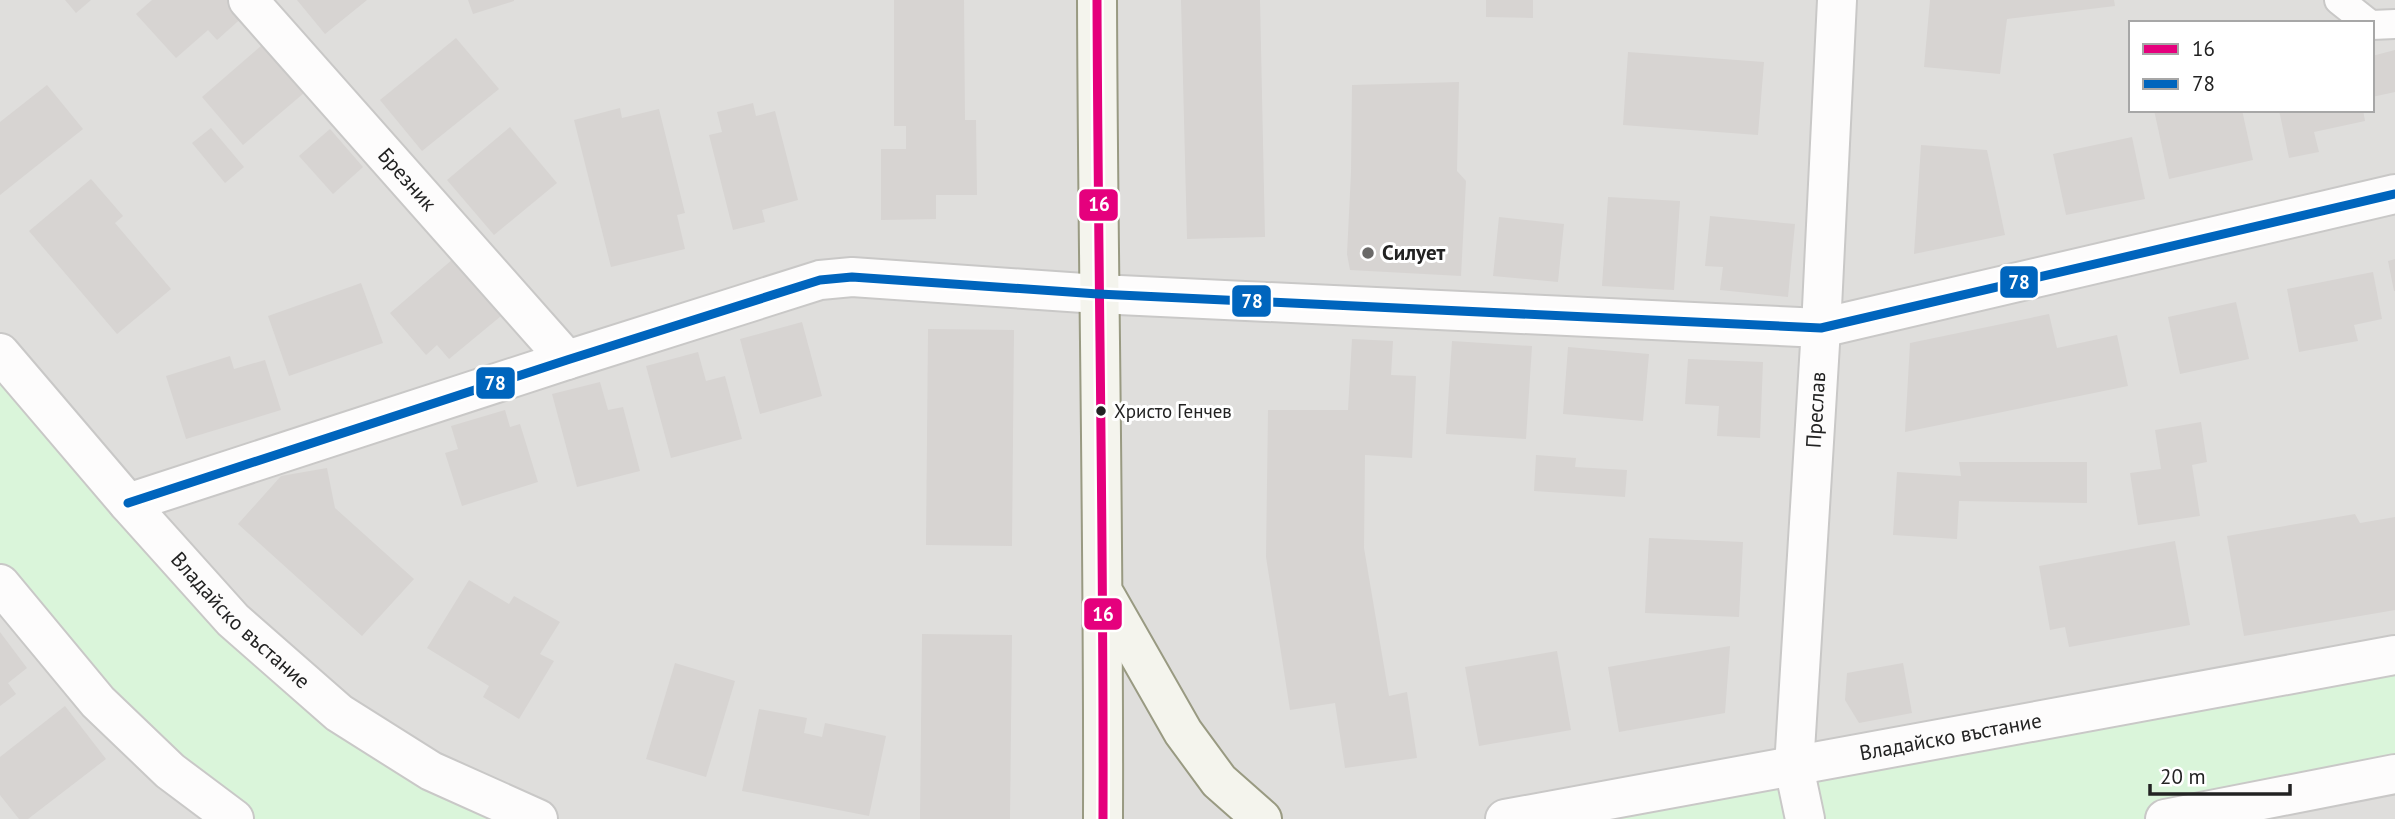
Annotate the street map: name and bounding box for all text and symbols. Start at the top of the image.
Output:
legend [2129,21,2374,112]
text: 16 [2192,35,2215,62]
text: 78 [2192,70,2215,97]
street label: Брезник [372,142,443,217]
line badge: 16 [1078,188,1119,222]
text: 16 [1088,192,1110,216]
place label: Силует [1382,239,1446,266]
marker: Силует [1360,245,1376,261]
line badge: 78 [1999,265,2039,299]
text: 78 [2008,270,2030,294]
line badge: 78 [1231,284,1272,318]
text: 78 [1241,289,1263,313]
line badge: 78 [475,366,516,400]
text: 78 [484,371,506,395]
street label: Преслав [1800,371,1831,449]
place label: Христо Генчев [1114,399,1232,423]
marker: Христо Генчев [1094,404,1108,418]
street label: Владайско въстание [165,546,316,694]
line badge: 16 [1083,597,1123,631]
text: 16 [1092,602,1114,626]
street label: Владайско въстание [1857,706,2044,766]
scale bar [2150,752,2290,796]
text: 20 m [2160,763,2206,790]

